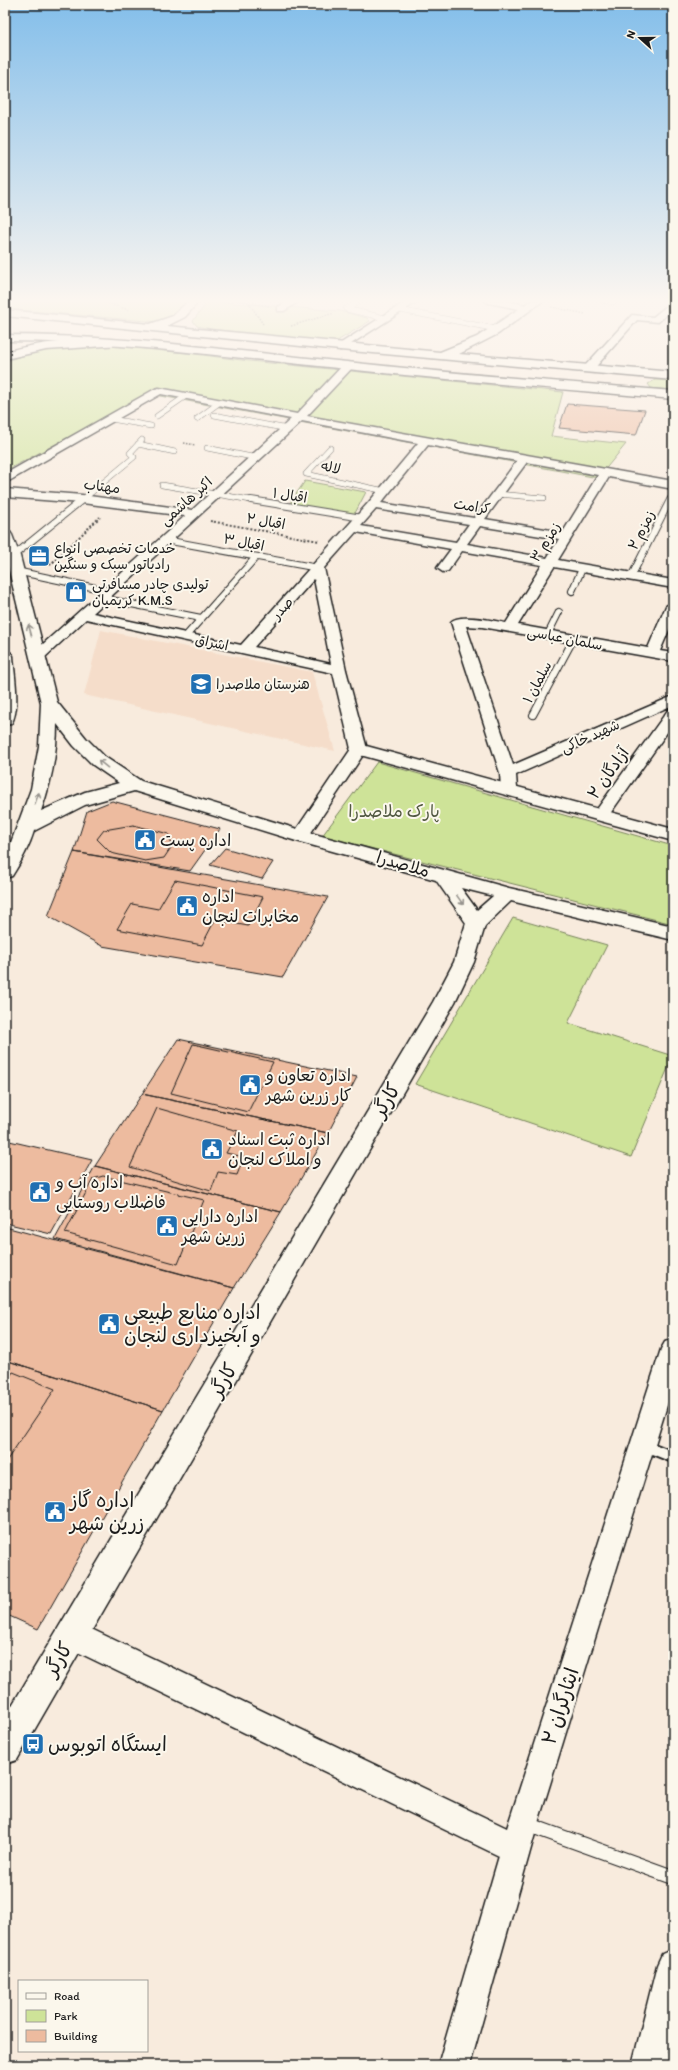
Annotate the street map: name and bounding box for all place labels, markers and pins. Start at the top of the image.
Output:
place label: خدمات تخصصی انواع رادیاتور سبک و سنگین [54,540,176,574]
office icon: خدمات تخصصی انواع رادیاتور سبک و سنگین [26,543,52,569]
place label: تولیدی چادر مسافرتی کریمیان K.M.S [92,576,210,609]
shop icon: تولیدی چادر مسافرتی کریمیان K.M.S [63,579,89,605]
school or university icon: هنرستان ملاصدرا [188,671,214,697]
place label: هنرستان ملاصدرا [216,676,310,693]
public building icon: اداره پست [132,827,158,853]
place label: اداره پست [160,830,231,852]
place label: اداره مخابرات لنجان [202,886,299,926]
public building icon: اداره مخابرات لنجان [174,893,200,919]
place label: اداره تعاون و کار زرین شهر [264,1065,352,1105]
public building icon: اداره تعاون و کار زرین شهر [237,1072,263,1098]
place label: اداره ثبت اسناد و املاک لنجان [228,1129,330,1169]
public building icon: اداره ثبت اسناد و املاک لنجان [199,1136,225,1162]
place label: اداره آب و فاضلاب روستایی [54,1172,166,1213]
public building icon: اداره آب و فاضلاب روستایی [27,1179,53,1205]
place label: اداره دارایی زرین شهر [180,1206,258,1246]
public building icon: اداره دارایی زرین شهر [154,1213,180,1239]
place label: اداره منابع طبیعی و آبخیزداری لنجان [124,1300,261,1347]
public building icon: اداره منابع طبیعی و آبخیزداری لنجان [96,1311,122,1337]
place label: اداره گاز زرین شهر [68,1488,144,1535]
public building icon: اداره گاز زرین شهر [42,1499,68,1525]
bus stop icon: ایستگاه اتوبوس [20,1731,46,1757]
place label: ایستگاه اتوبوس [48,1732,167,1757]

